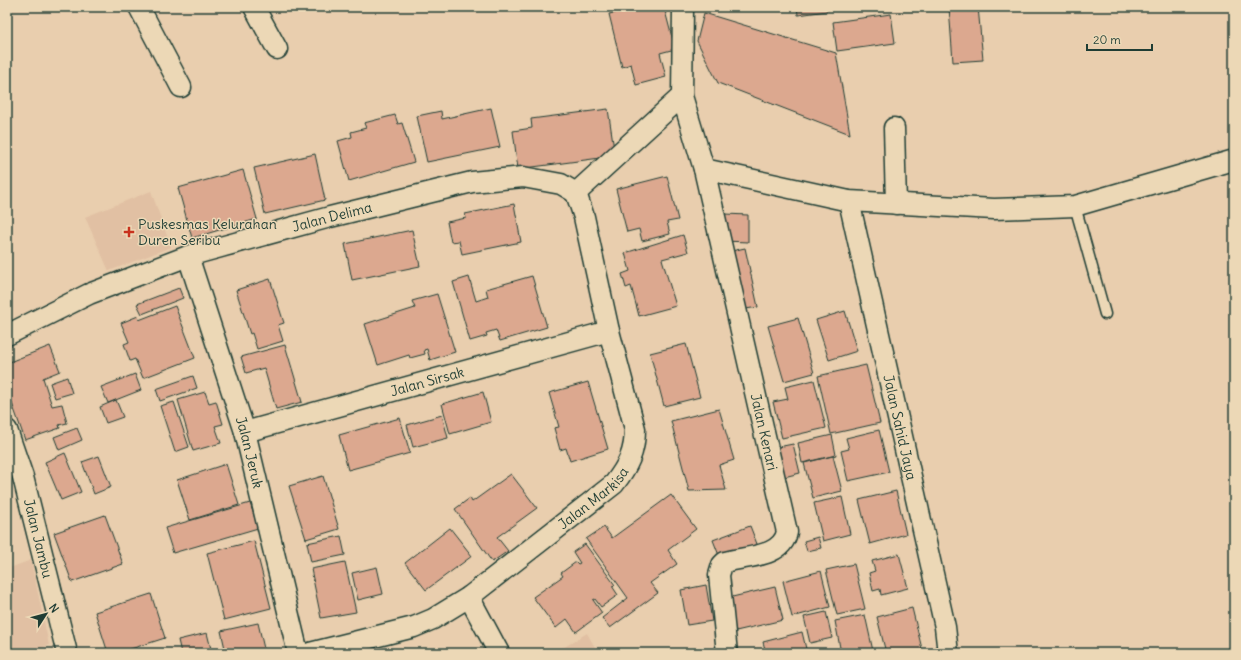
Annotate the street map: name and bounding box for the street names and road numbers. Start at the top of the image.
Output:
street label: Jalan Delima [290,198,374,236]
street label: Jalan Sirsak [388,363,466,400]
street label: Jalan Sahid Jaya [879,373,921,482]
street label: Jalan Kenari [747,392,782,472]
street label: Jalan Jeruk [232,414,267,490]
street label: Jalan Markisa [554,464,632,533]
street label: Jalan Jambu [20,497,57,580]

